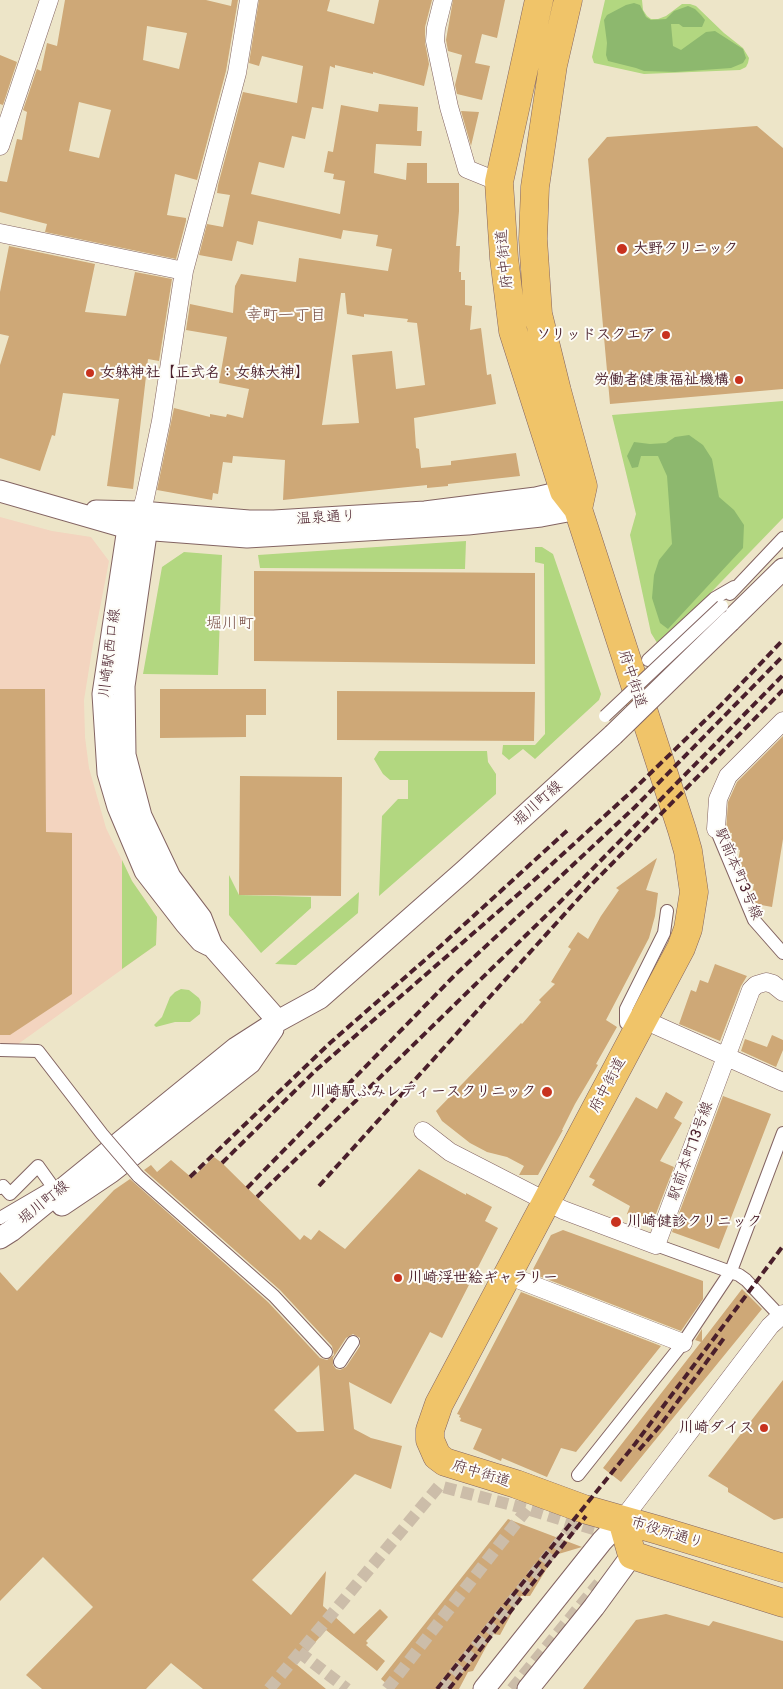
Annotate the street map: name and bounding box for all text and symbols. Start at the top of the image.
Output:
street label: 府中街道 [493,228,517,290]
place label: 大野クリニック [633,240,738,258]
marker: 大野クリニック [615,242,629,256]
district label: 幸町一丁目 [246,306,326,326]
place label: ソリッドスクエア [536,326,656,344]
marker: ソリッドスクエア [660,329,672,341]
place label: 女躰神社【正式名：女躰大神】 [100,364,310,382]
marker: 女躰神社【正式名：女躰大神】 [84,367,96,379]
place label: 労働者健康福祉機構 [594,371,729,389]
marker: 労働者健康福祉機構 [733,374,745,386]
street label: 温泉通り [296,507,356,529]
street label: 川崎駅西口線 [96,607,124,699]
district label: 堀川町 [206,614,254,634]
street label: 府中街道 [614,648,650,710]
street label: 堀川町線 [510,777,566,831]
street label: 駅前本町3号線 [710,825,766,923]
street label: 府中街道 [586,1054,630,1116]
place label: 川崎駅ふみレディースクリニック [311,1083,536,1101]
marker: 川崎駅ふみレディースクリニック [540,1085,554,1099]
street label: 駅前本町13号線 [665,1099,717,1203]
street label: 堀川町線 [15,1177,73,1229]
place label: 川崎健診クリニック [627,1213,762,1231]
marker: 川崎健診クリニック [609,1215,623,1229]
place label: 川崎浮世絵ギャラリー [408,1269,558,1287]
marker: 川崎浮世絵ギャラリー [392,1272,404,1284]
place label: 川崎ダイス [679,1419,754,1437]
marker: 川崎ダイス [758,1422,770,1434]
street label: 府中街道 [450,1457,512,1491]
street label: 市役所通り [629,1513,705,1553]

